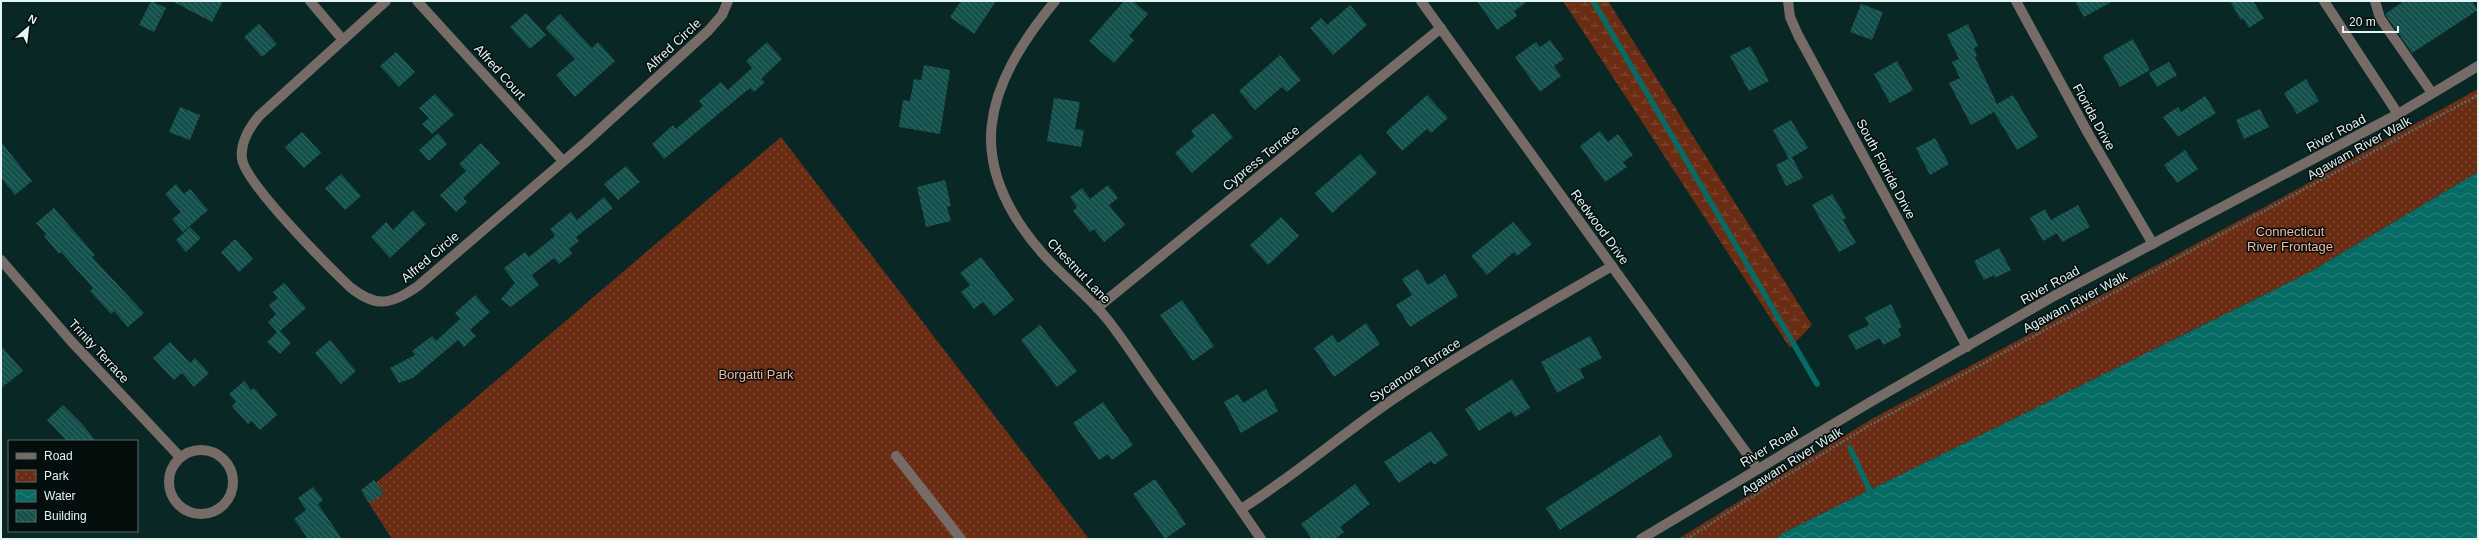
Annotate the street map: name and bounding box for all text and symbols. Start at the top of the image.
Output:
north arrow [8,8,48,48]
scale bar [2343,8,2398,34]
text: N [26,12,39,26]
street label: Alfred Circle [642,15,704,75]
text: 20 m [2349,15,2376,29]
street label: Alfred Court [471,41,529,103]
street label: Florida Drive [2070,81,2118,153]
street label: River Road [2304,111,2368,155]
street label: Agawam River Walk [2304,113,2414,183]
street label: South Florida Drive [1853,116,1919,222]
street label: Cypress Terrace [1220,122,1302,194]
street label: Redwood Drive [1568,187,1632,267]
park label: Connecticut River Frontage [2247,224,2333,254]
street label: Alfred Circle [398,229,462,285]
street label: Chestnut Lane [1044,235,1114,307]
street label: River Road [2018,263,2082,307]
street label: Agawam River Walk [2020,268,2130,336]
street label: Trinity Terrace [66,316,132,386]
street label: Sycamore Terrace [1367,335,1463,405]
park label: Borgatti Park [718,367,794,382]
street label: Agawam River Walk [1739,423,1846,498]
street label: River Road [1737,424,1801,470]
legend [8,440,138,532]
text: Road [44,449,73,463]
text: Park [44,469,70,483]
text: Water [44,489,76,503]
text: Building [44,509,87,523]

